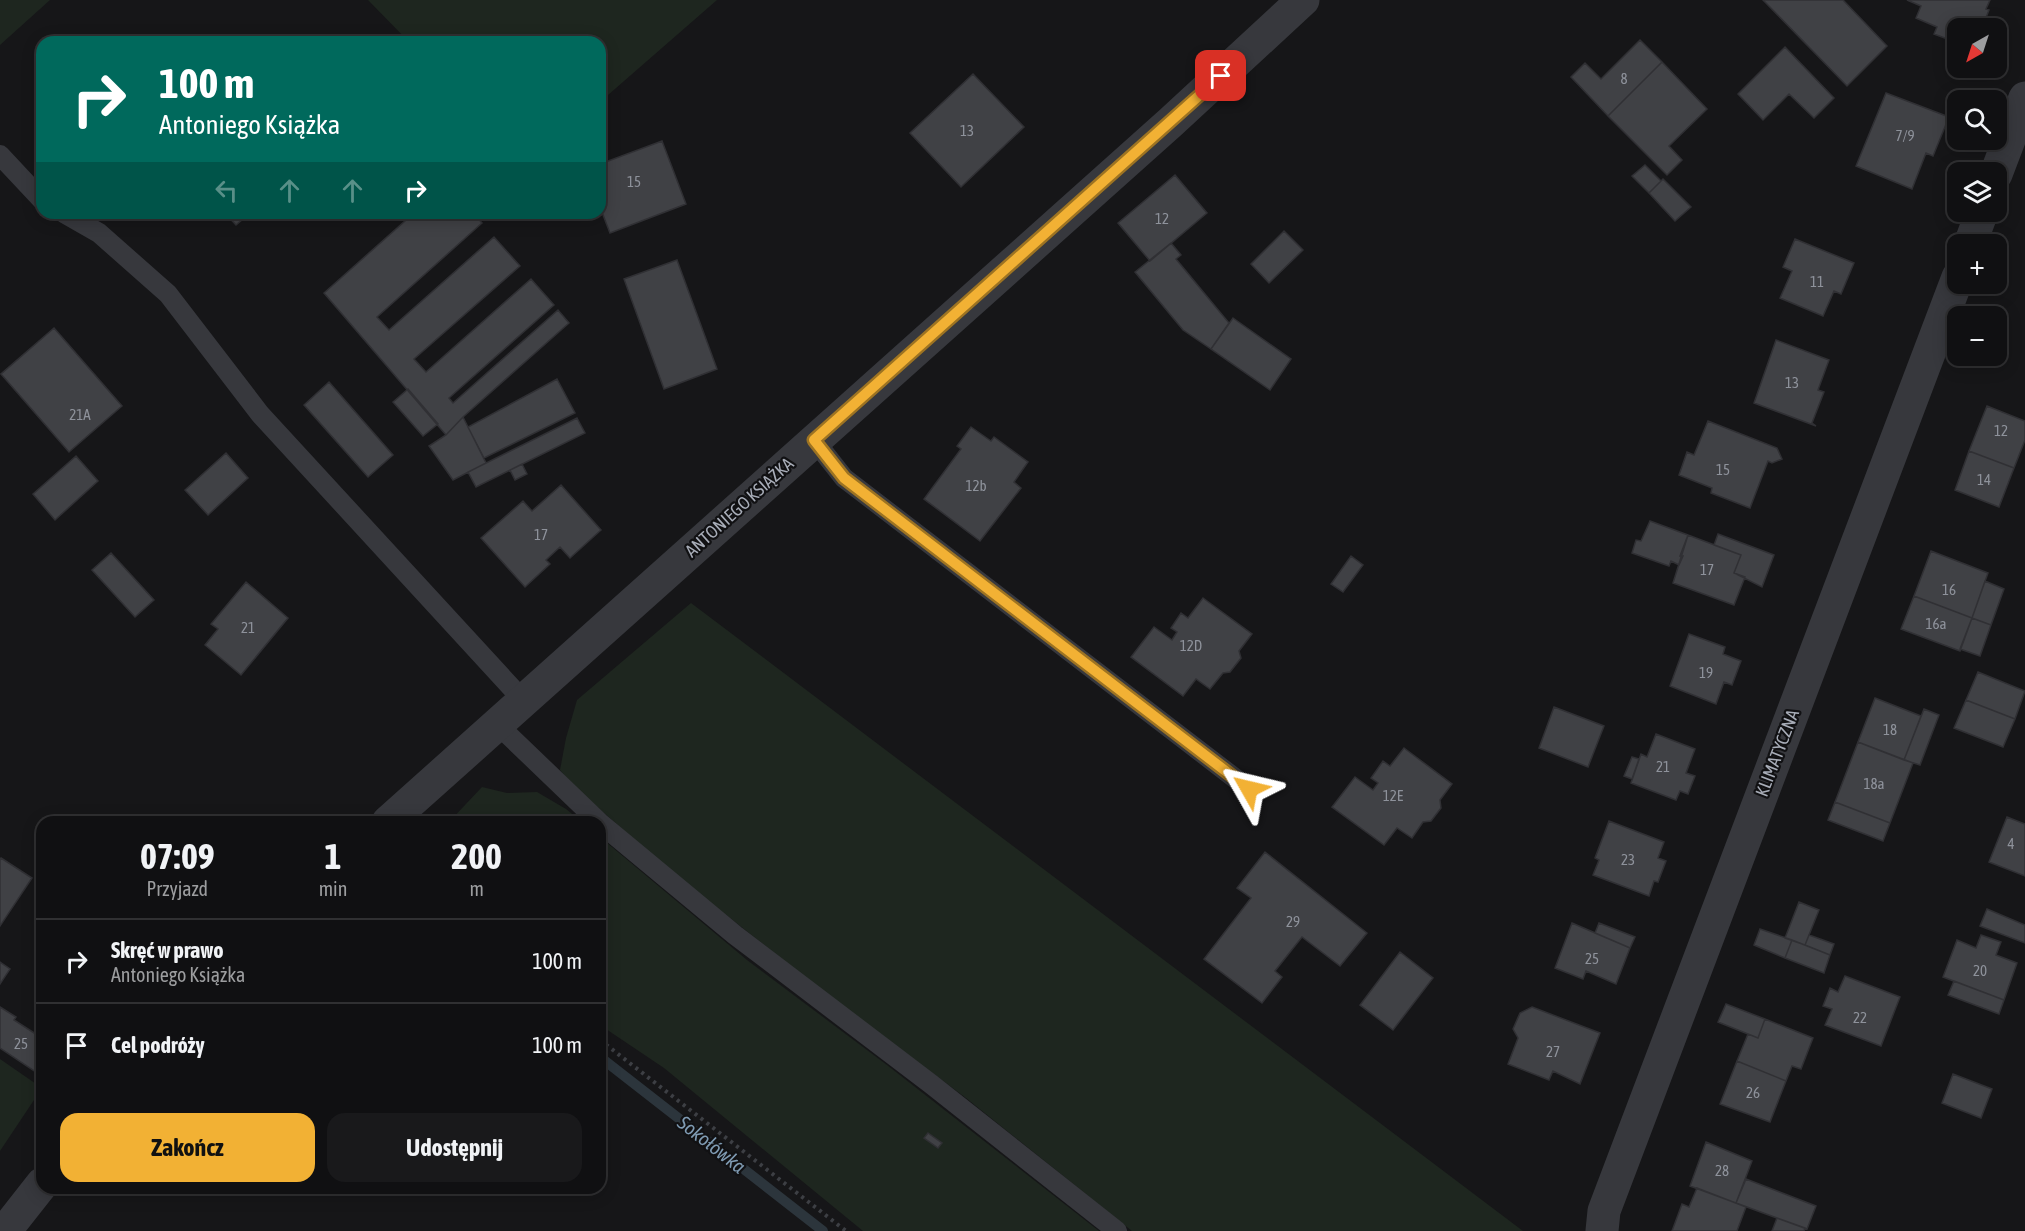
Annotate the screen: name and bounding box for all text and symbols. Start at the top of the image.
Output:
north arrow [1947,18,2007,78]
map controls [1947,18,2007,366]
pin [1195,50,1246,101]
text: 100 m [159,59,254,107]
icon: arrive [1204,59,1237,92]
icon: right [60,60,138,138]
house number: 8 [1620,70,1628,87]
button: search [1947,90,2007,150]
text: Antoniego Książka [159,109,340,140]
house number: 13 [960,122,974,139]
house number: 7/9 [1895,127,1915,144]
button: layers [1947,162,2007,222]
house number: 15 [627,173,641,190]
icon: left [210,174,243,207]
icon: ahead [273,174,306,207]
icon: ahead [336,174,369,207]
icon: right [399,174,432,207]
house number: 12 [1155,210,1169,227]
button: + [1947,234,2007,294]
house number: 11 [1810,273,1824,290]
button: − [1947,306,2007,366]
house number: 13 [1785,374,1799,391]
house number: 21A [69,406,91,423]
house number: 12 [1994,422,2008,439]
street label: ANTONIEGO KSIĄŻKA [681,453,798,561]
house number: 15 [1716,461,1730,478]
house number: 14 [1977,471,1991,488]
house number: 12b [965,477,987,494]
house number: 17 [534,526,548,543]
house number: 17 [1700,561,1714,578]
house number: 16 [1942,581,1956,598]
house number: 16a [1925,615,1947,632]
house number: 21 [241,619,255,636]
house number: 12D [1180,637,1202,654]
house number: 19 [1699,664,1713,681]
street label: KLIMATYCZNA [1751,706,1803,800]
house number: 18 [1883,721,1897,738]
position arrow [1217,757,1281,821]
house number: 21 [1656,758,1670,775]
house number: 18a [1863,775,1885,792]
house number: 12E [1383,787,1404,804]
text: 07:09 [140,835,215,877]
text: 1 [325,835,341,877]
text: 200 [451,835,502,877]
house number: 4 [2007,835,2015,852]
house number: 23 [1621,851,1635,868]
text: Przyjazd [147,877,208,900]
text: min [319,877,347,900]
text: m [469,877,484,900]
house number: 29 [1286,913,1300,930]
text: Skręć w prawo [111,937,224,963]
icon: right [60,945,93,978]
text: 100 m [532,948,582,974]
house number: 25 [1585,950,1599,967]
house number: 20 [1973,962,1987,979]
text: Antoniego Książka [111,963,245,986]
house number: 22 [1853,1009,1867,1026]
icon: arrive [60,1029,93,1062]
text: Cel podróży [111,1032,205,1058]
text: 100 m [532,1032,582,1058]
house number: 25 [14,1035,28,1052]
house number: 27 [1546,1043,1560,1060]
house number: 26 [1746,1084,1760,1101]
water label: Sokołówka [673,1110,750,1178]
button: Zakończ [60,1113,315,1182]
button: Udostępnij [327,1113,582,1182]
house number: 28 [1715,1162,1729,1179]

